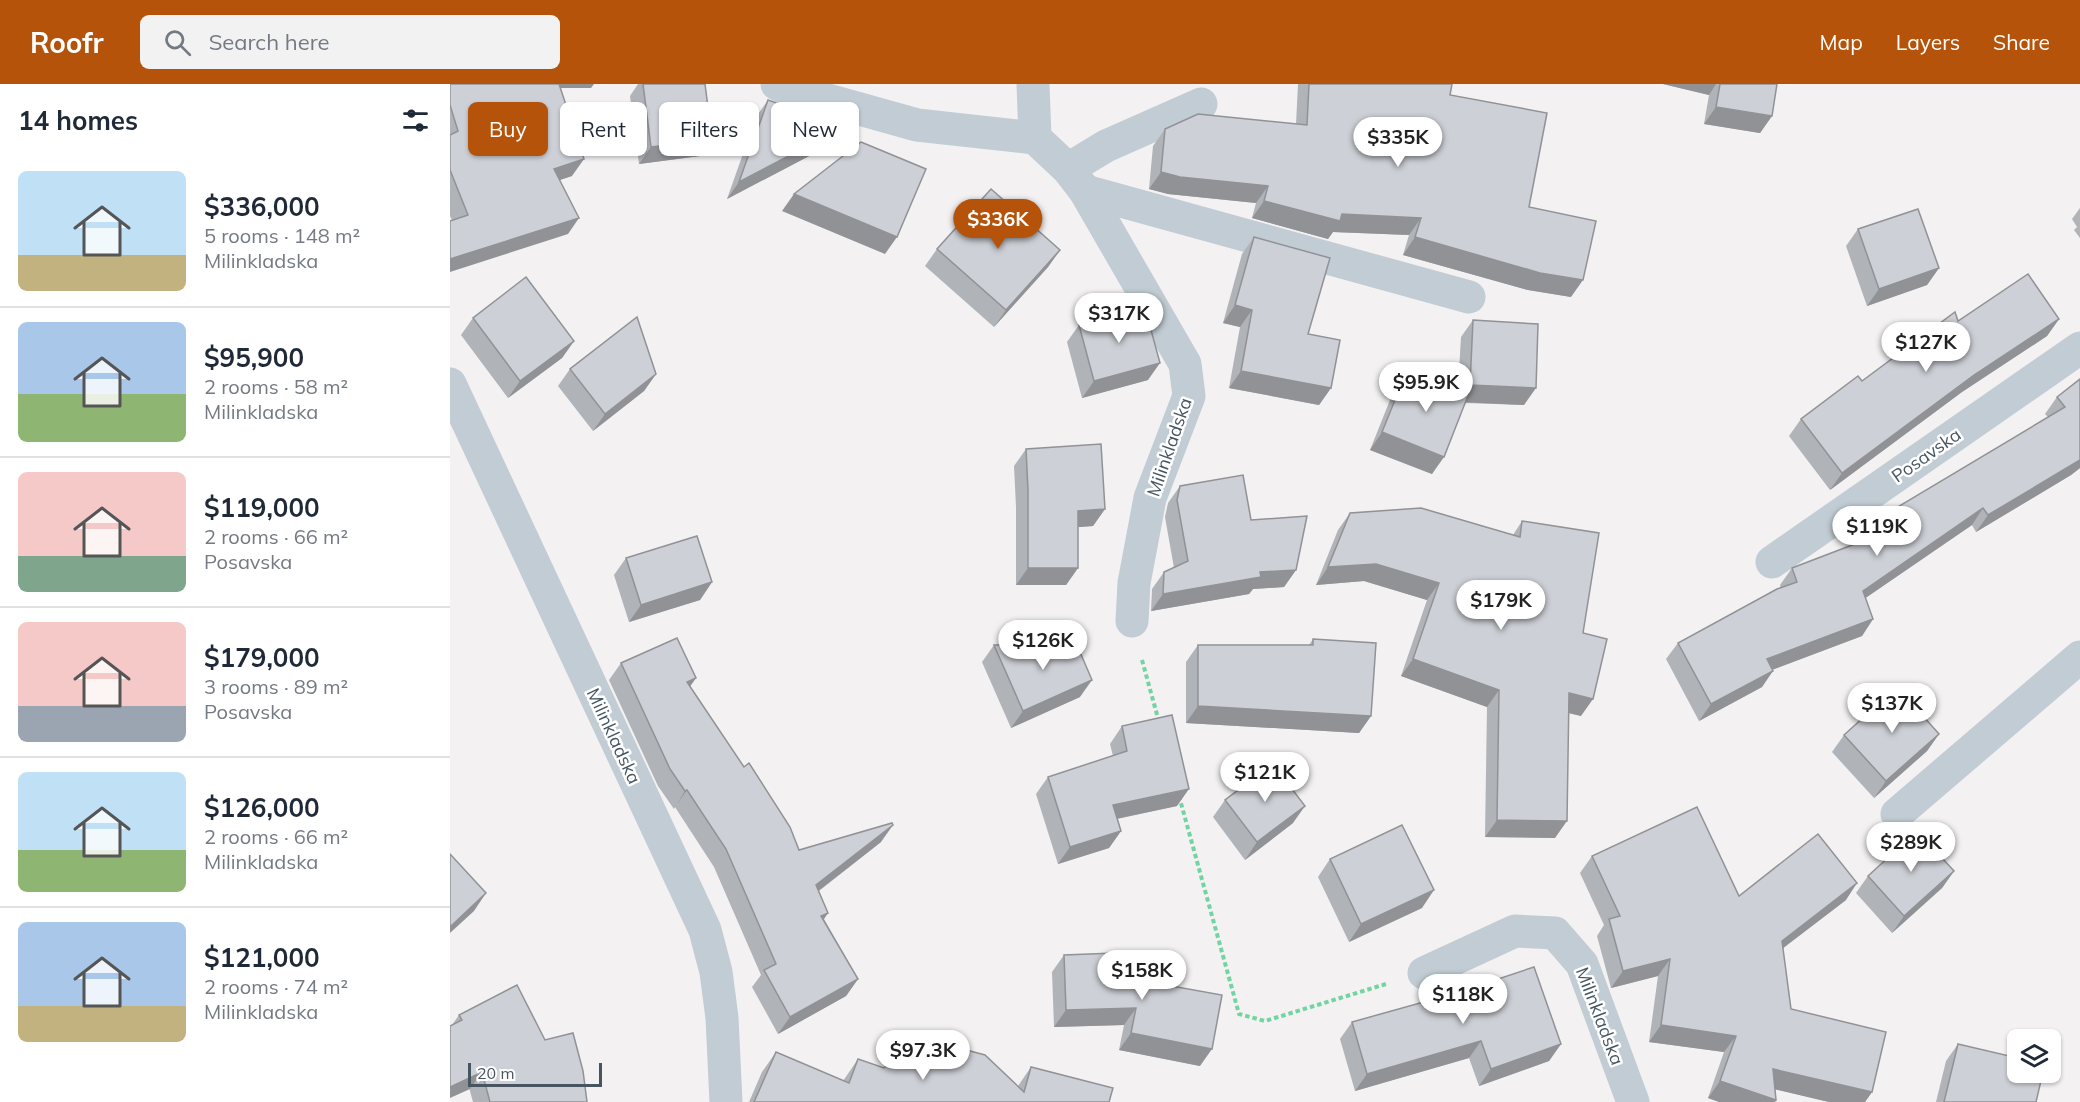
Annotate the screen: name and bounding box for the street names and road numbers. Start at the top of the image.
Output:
street label: Milinkladska [1141,395,1197,499]
street label: Posavska [1887,423,1965,487]
street label: Milinkladska [582,685,646,787]
street label: Milinkladska [1571,964,1629,1068]

